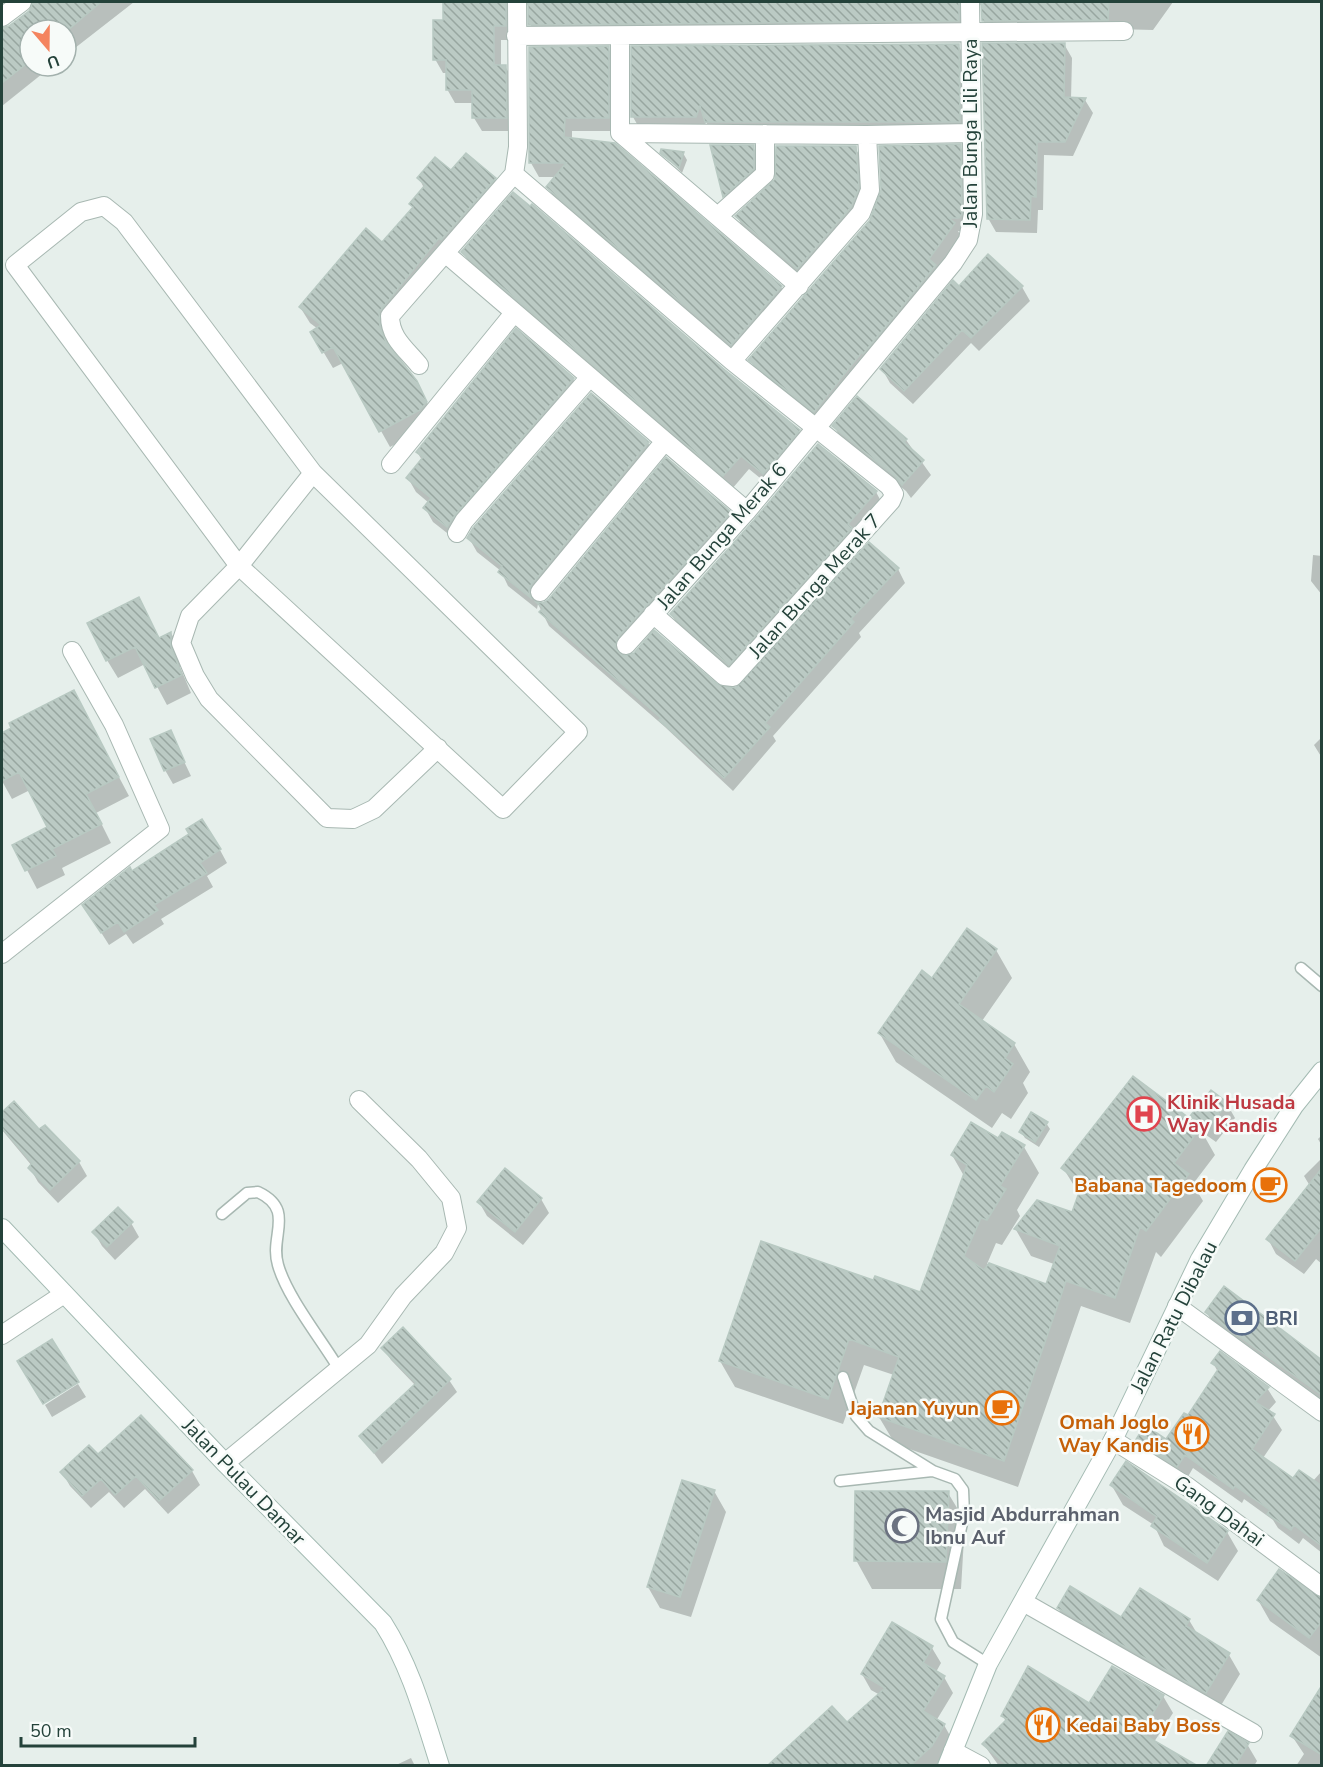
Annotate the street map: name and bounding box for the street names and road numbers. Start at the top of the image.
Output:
street label: Jalan Bunga Lili Raya [957,38,984,229]
street label: Jalan Bunga Merak 6 [650,457,793,616]
street label: Jalan Bunga Merak 7 [742,508,887,665]
street label: Jalan Ratu Dibalau [1124,1237,1224,1398]
street label: Jalan Pulau Damar [176,1412,312,1551]
street label: Gang Dahai [1168,1469,1270,1553]

